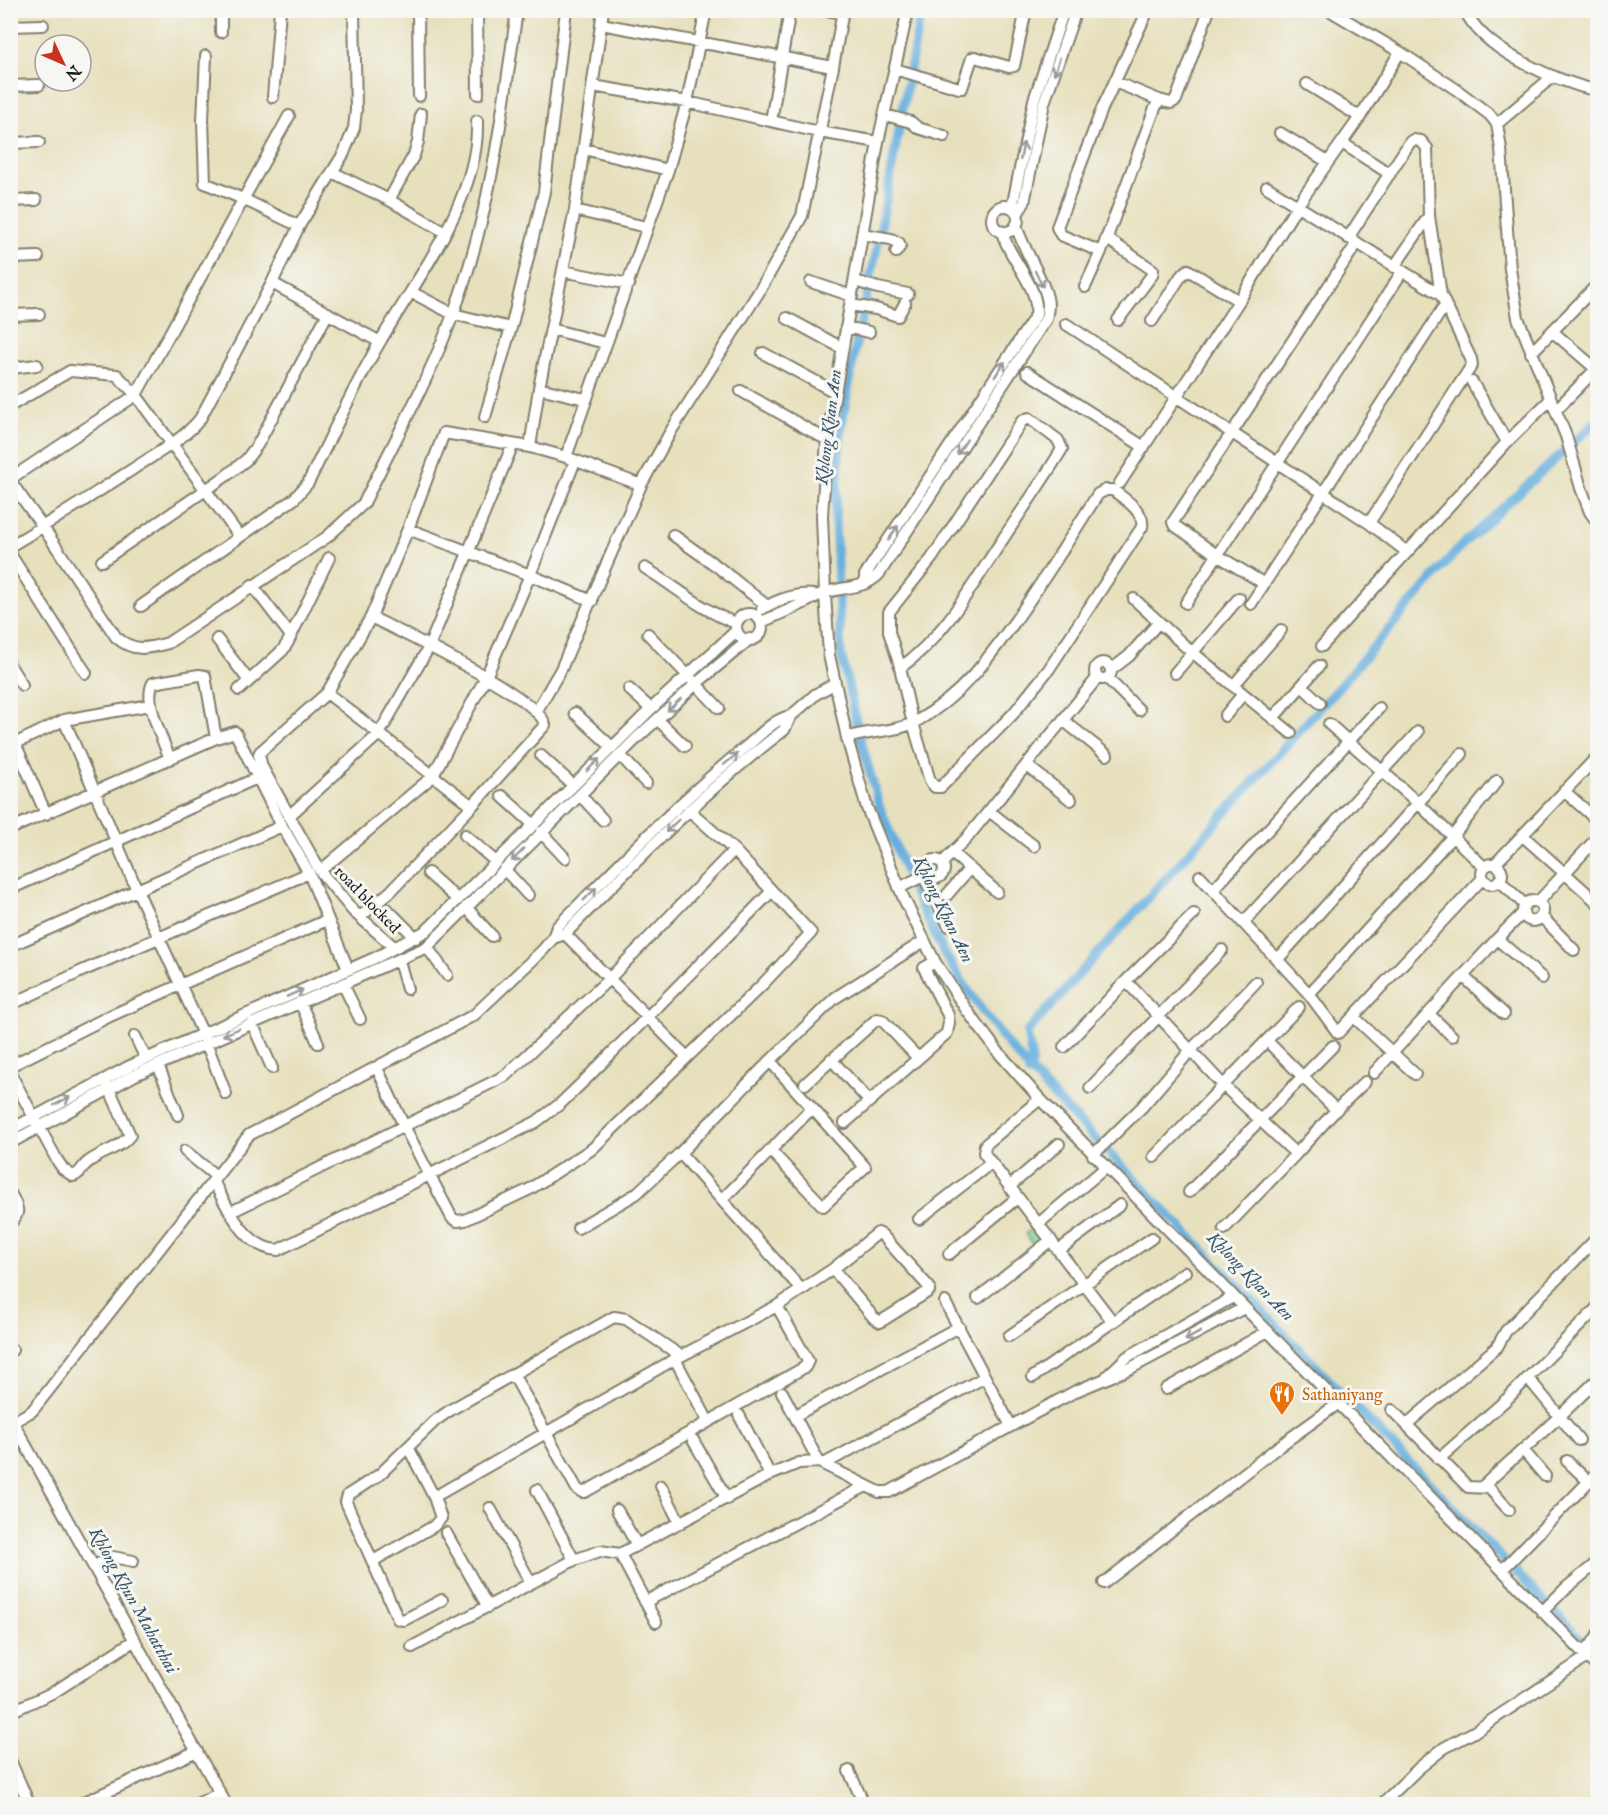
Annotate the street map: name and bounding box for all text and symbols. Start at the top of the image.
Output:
north arrow [33,33,93,93]
one-way arrow [1050,56,1061,75]
text: N [60,59,85,84]
one-way arrow [1017,141,1028,161]
one-way arrow [1034,269,1046,287]
one-way arrow [994,361,1006,378]
water label: Khlong Khan Aen [811,368,848,487]
one-way arrow [955,438,968,455]
one-way arrow [887,524,900,541]
one-way arrow [667,698,682,712]
one-way arrow [722,753,738,766]
one-way arrow [586,758,601,773]
one-way arrow [665,819,680,833]
one-way arrow [511,847,526,862]
water label: Khlong Khan Aen [906,852,978,967]
street label: road blocked [329,862,404,939]
one-way arrow [582,886,597,901]
one-way arrow [286,986,304,998]
one-way arrow [222,1027,241,1038]
one-way arrow [52,1095,70,1106]
water label: Khlong Khan Aen [1201,1227,1299,1327]
one-way arrow [1185,1330,1202,1342]
restaurant icon: Sathaniyang [1267,1379,1297,1417]
place label: Sathaniyang [1302,1386,1383,1406]
water label: Khlong Khun Mahatthai [82,1523,183,1679]

